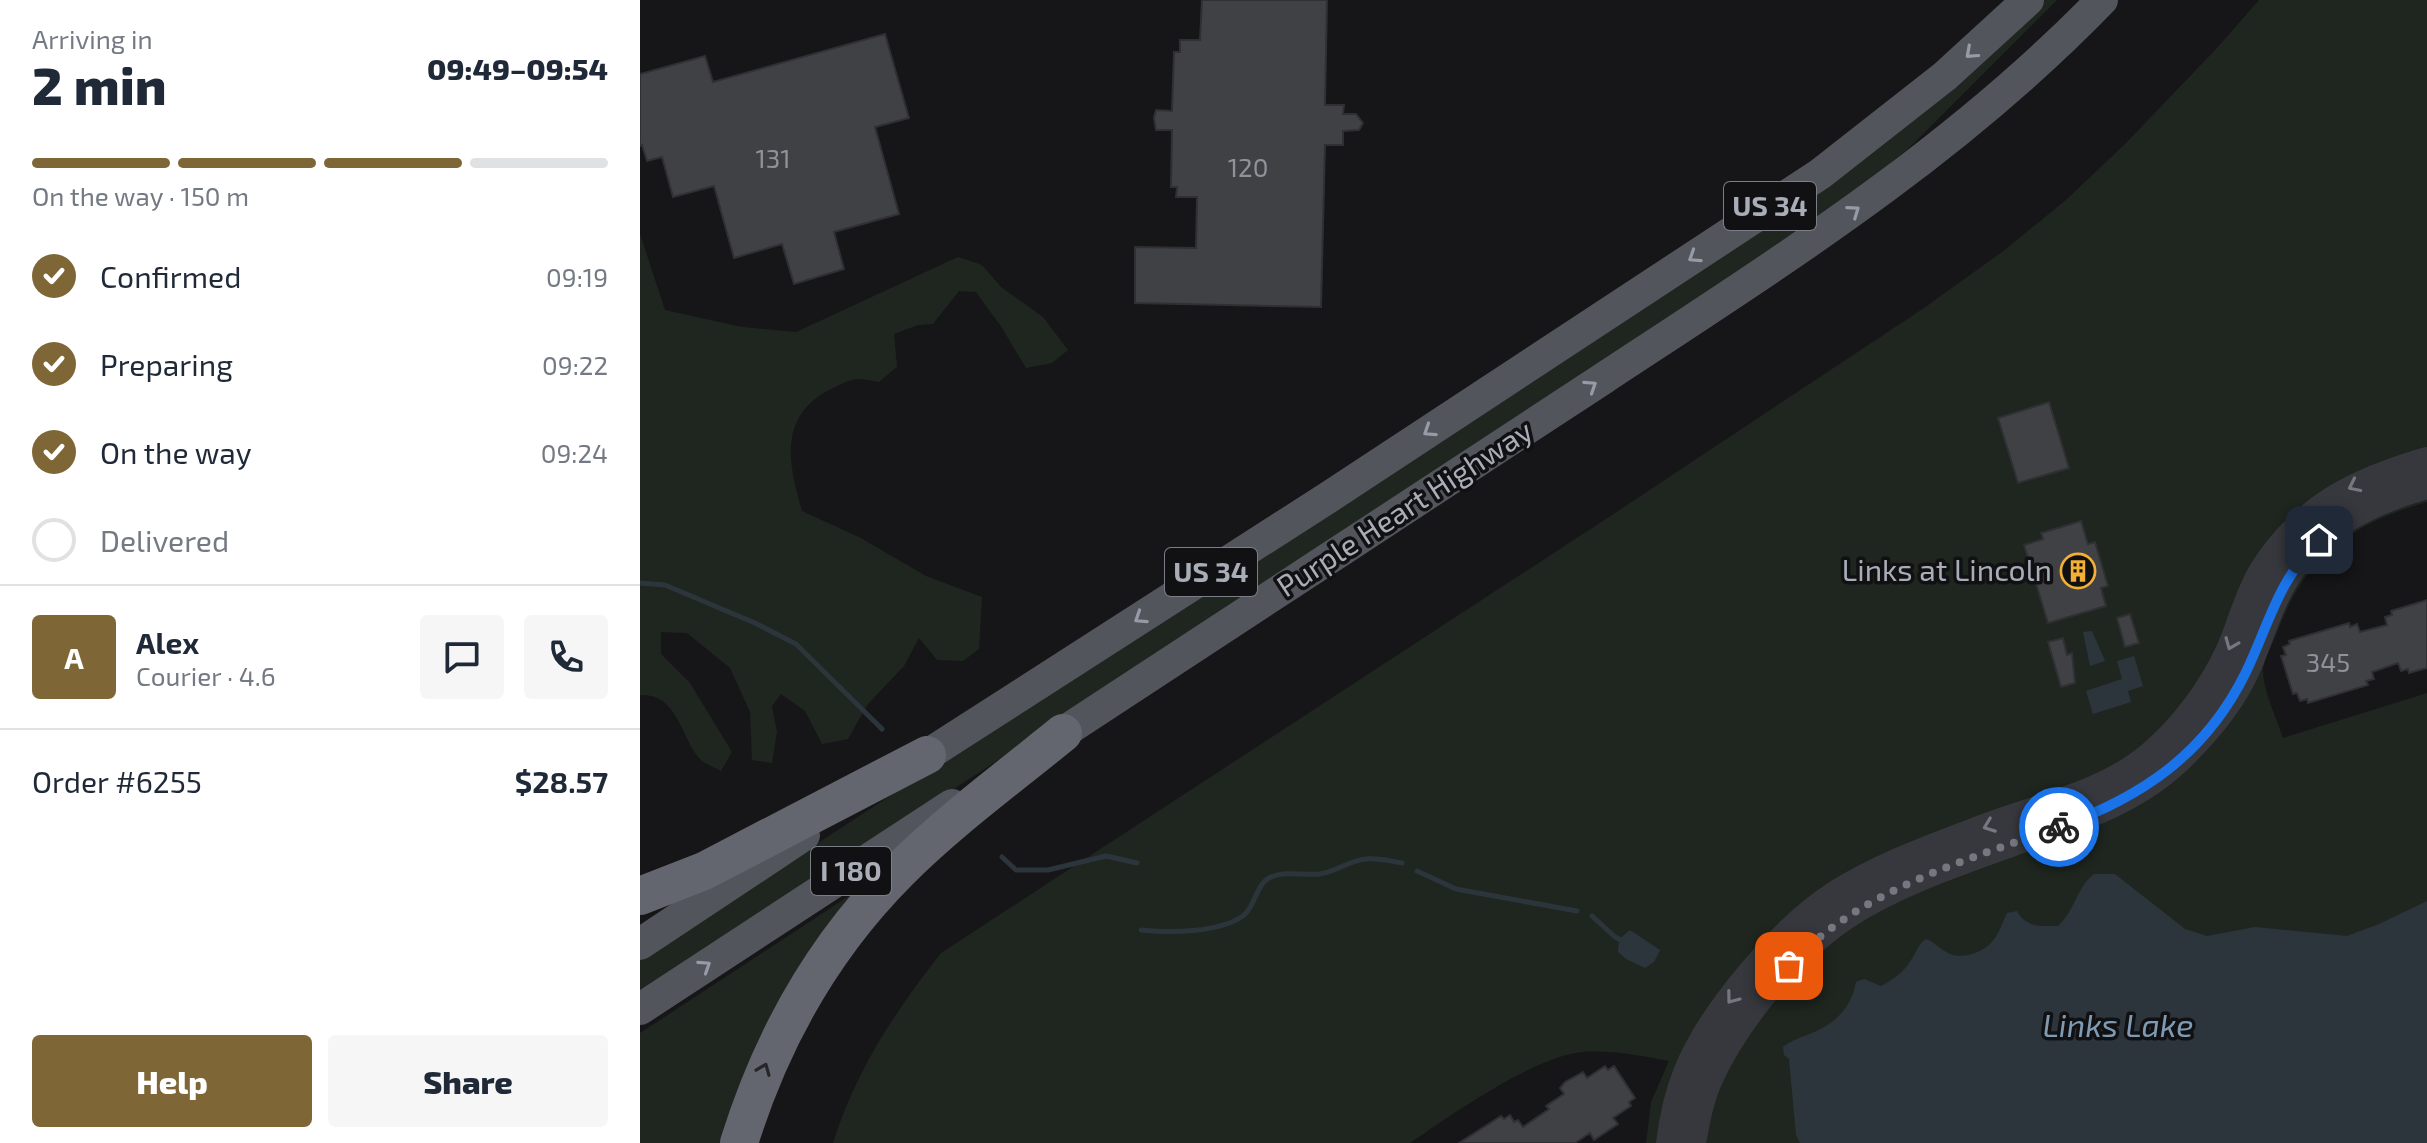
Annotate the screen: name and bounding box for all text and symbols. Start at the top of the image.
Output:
text: Arriving in [32,23,153,54]
one-way arrow [1965,43,1980,58]
text: 09:49–09:54 [427,50,608,86]
text: 2 min [32,53,167,115]
house number: 131 [755,142,791,173]
house number: 120 [1228,151,1268,182]
text: On the way · 150 m [32,180,249,211]
road number: US 34 [1724,182,1816,230]
one-way arrow [1846,206,1860,221]
one-way arrow [1688,247,1703,262]
icon: check [32,254,76,298]
text: Confirmed [100,258,241,294]
text: 09:19 [546,261,608,292]
icon: check [32,342,76,386]
text: Preparing [100,346,233,382]
text: 09:22 [542,349,608,380]
one-way arrow [1582,381,1597,396]
street label: Purple Heart Highway [1269,411,1538,603]
one-way arrow [1424,421,1438,436]
icon: check [32,430,76,474]
text: On the way [100,434,252,470]
text: 09:24 [541,437,608,468]
one-way arrow [2347,476,2362,492]
pin [2285,506,2353,574]
icon: home [2297,518,2341,562]
text: Delivered [100,522,229,558]
road number: US 34 [1165,548,1257,596]
place label: Links at Lincoln [1842,551,2052,587]
building icon: Links at Lincoln [2059,552,2097,590]
one-way arrow [1135,608,1149,623]
button: chat [420,615,504,699]
button: phone [524,615,608,699]
text: Alex [136,624,199,660]
one-way arrow [2224,636,2241,650]
text: A [64,639,84,675]
house number: 345 [2306,646,2350,677]
text: Courier · 4.6 [136,660,276,691]
text: Order #6255 [32,763,202,799]
text: $28.57 [515,763,608,799]
courier [2019,787,2099,867]
icon: bike [2037,805,2081,849]
one-way arrow [1983,816,1997,833]
road number: I 180 [811,847,891,895]
pin [1755,932,1823,1000]
icon: bag [1767,944,1811,988]
one-way arrow [697,961,711,976]
one-way arrow [1727,990,1742,1004]
water label: Links Lake [2043,1005,2193,1043]
button: Help [32,1035,312,1127]
button: Share [328,1035,608,1127]
one-way arrow [755,1063,771,1077]

